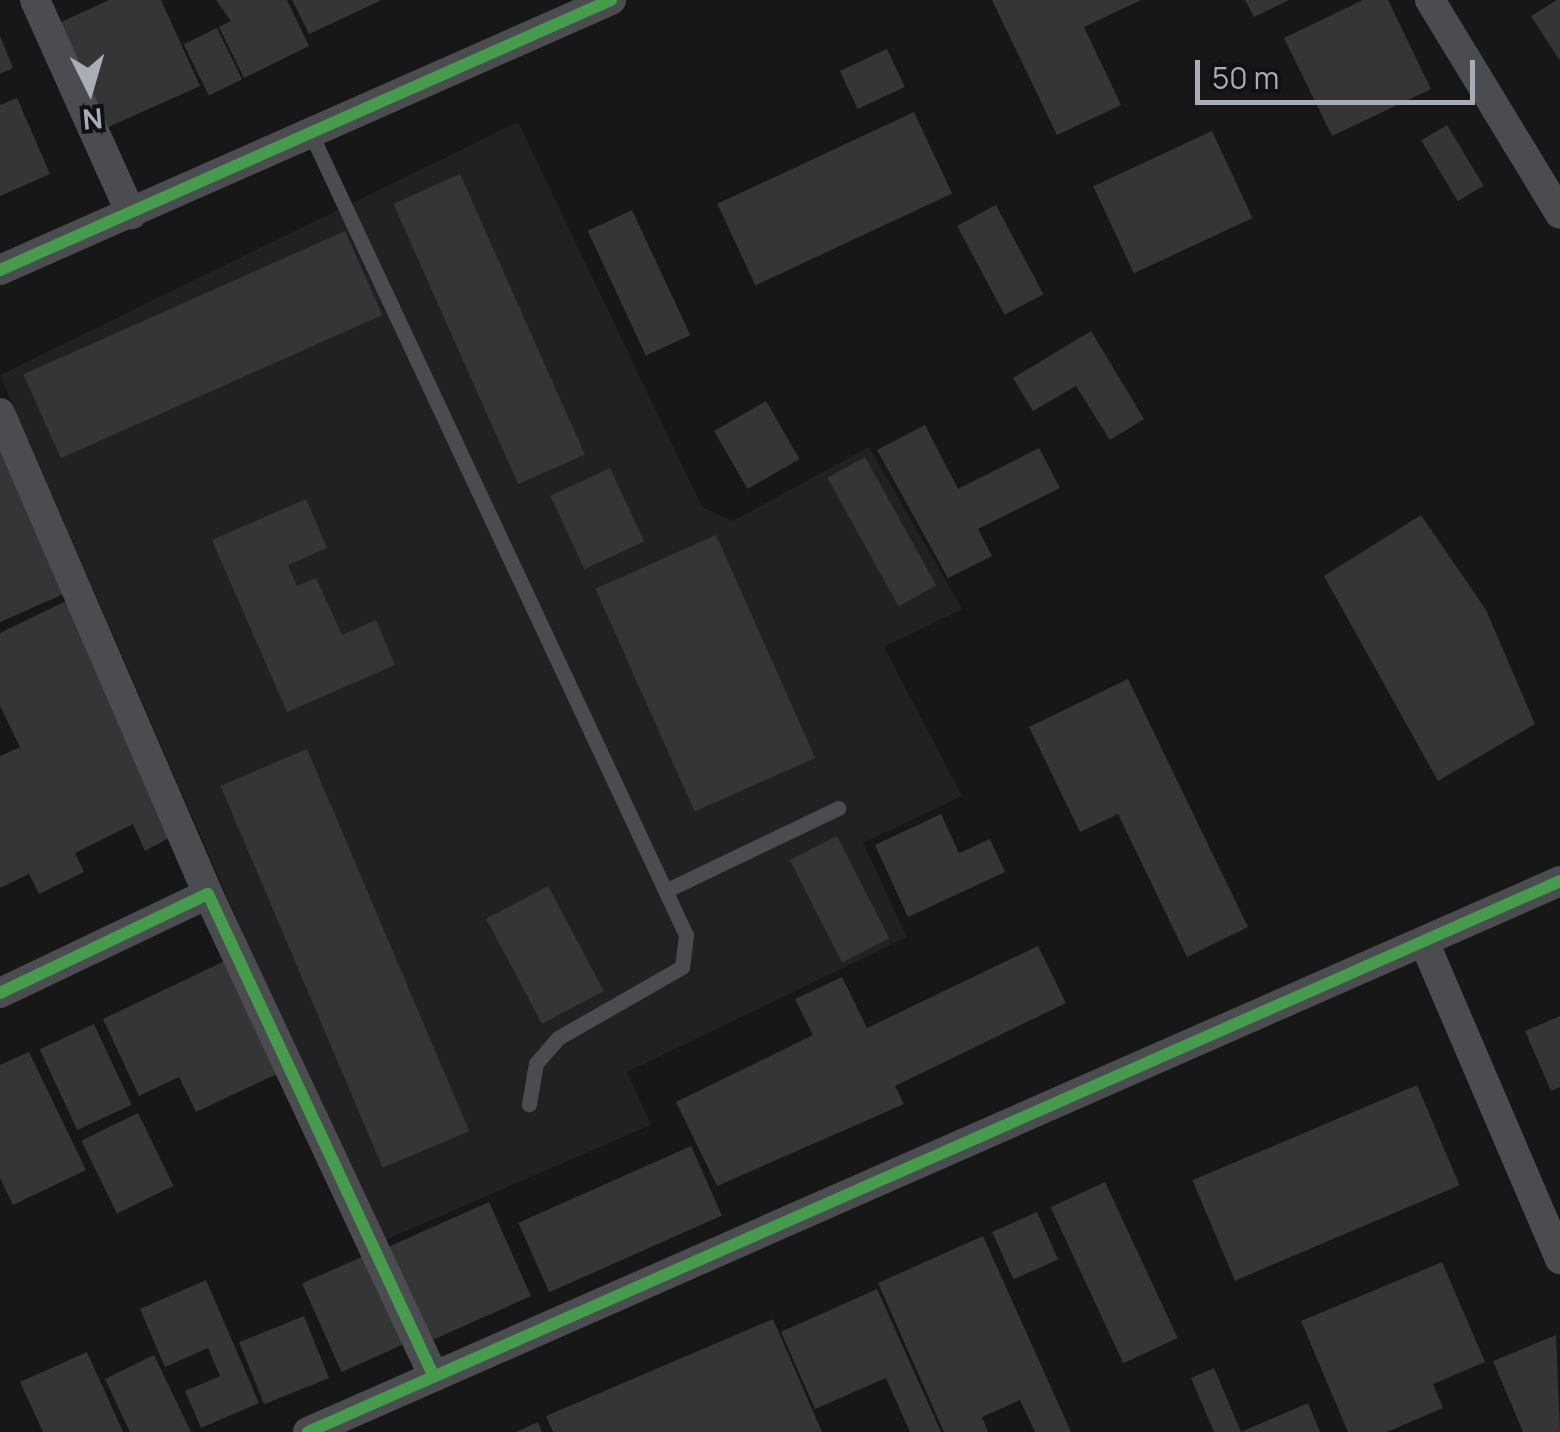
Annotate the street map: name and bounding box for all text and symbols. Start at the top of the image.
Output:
north arrow [40,40,140,140]
scale bar [1200,40,1480,102]
text: 50 m [1212,57,1279,98]
text: N [81,100,104,140]

